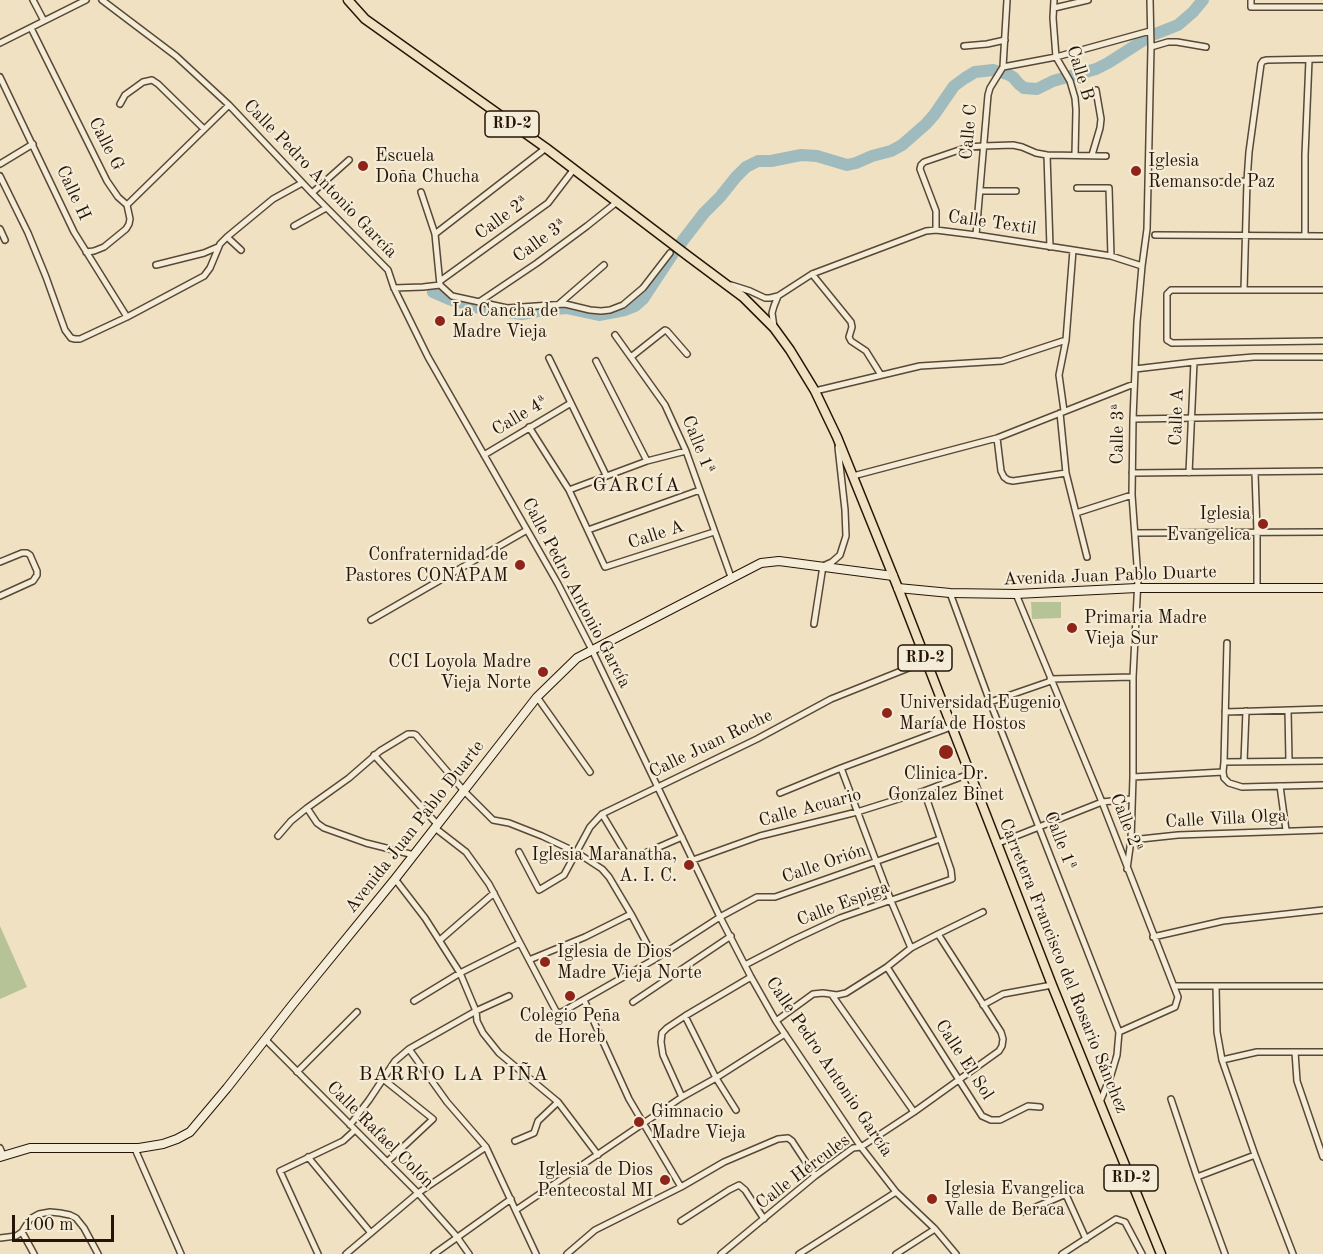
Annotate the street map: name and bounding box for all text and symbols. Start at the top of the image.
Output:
street label: Calle B [1061,43,1099,103]
street label: Calle Pedro Antonio García [238,95,402,263]
street label: Calle C [956,103,982,161]
road number: RD-2 [485,111,539,137]
street label: Calle G [83,114,129,174]
place label: Escuela Doña Chucha [375,145,480,188]
place label: Iglesia Remanso de Paz [1148,150,1275,192]
marker: Escuela Doña Chucha [356,159,370,173]
street label: Calle H [51,162,95,224]
marker: Iglesia Remanso de Paz [1129,164,1143,178]
street label: Calle 2ª [471,191,533,245]
street label: Calle Textil [946,206,1038,240]
street label: Calle 3ª [509,214,571,268]
place label: La Cancha de Madre Vieja [452,300,558,342]
marker: La Cancha de Madre Vieja [433,314,447,328]
street label: Calle A [1165,388,1189,446]
street label: Calle 4ª [488,391,552,441]
street label: Calle 3ª [1107,403,1129,465]
street label: Calle 1ª [677,413,719,477]
district label: GARCÍA [593,474,681,498]
street label: Calle Pedro Antonio García [517,494,635,692]
place label: Iglesia Evangelica [1167,503,1251,546]
street label: Calle A [625,516,687,554]
marker: Iglesia Evangelica [1256,517,1270,531]
place label: Confraternidad de Pastores CONAPAM [345,544,508,586]
marker: Confraternidad de Pastores CONAPAM [513,558,527,572]
street label: Avenida Juan Pablo Duarte [1003,561,1217,591]
place label: Primaria Madre Vieja Sur [1084,607,1207,650]
marker: Primaria Madre Vieja Sur [1065,621,1079,635]
road number: RD-2 [898,645,952,671]
place label: CCI Loyola Madre Vieja Norte [388,651,531,694]
marker: CCI Loyola Madre Vieja Norte [536,665,550,679]
place label: Universidad Eugenio María de Hostos [899,692,1061,734]
street label: Calle Juan Roche [646,705,776,783]
marker: Universidad Eugenio María de Hostos [880,706,894,720]
street label: Avenida Juan Pablo Duarte [341,736,489,918]
marker: Clinica Dr. Gonzalez Binet [937,743,955,761]
place label: Clinica Dr. Gonzalez Binet [888,763,1004,806]
street label: Calle Acuario [756,784,864,832]
street label: Calle 2ª [1105,791,1147,855]
street label: Calle Villa Olga [1165,805,1287,833]
street label: Calle 1ª [1039,809,1081,873]
street label: Carretera Francisco del Rosario Sánchez [994,815,1132,1117]
street label: Calle Orión [779,840,869,888]
place label: Iglesia Maranatha, A. I. C. [532,844,677,886]
marker: Iglesia Maranatha, A. I. C. [682,858,696,872]
street label: Calle Espiga [794,877,892,931]
place label: Iglesia de Dios Madre Vieja Norte [557,941,702,984]
marker: Iglesia de Dios Madre Vieja Norte [538,955,552,969]
street label: Calle Pedro Antonio García [761,973,897,1161]
marker: Colegio Peña de Horeb [563,989,577,1003]
place label: Colegio Peña de Horeb [520,1005,620,1048]
street label: Calle El Sol [930,1016,998,1104]
district label: BARRIO LA PIÑA [358,1063,550,1087]
street label: Calle Rafael Colón [322,1077,438,1193]
place label: Gimnacio Madre Vieja [651,1101,746,1144]
marker: Gimnacio Madre Vieja [632,1115,646,1129]
street label: Calle Hércules [752,1130,854,1214]
place label: Iglesia de Dios Pentecostal MI [537,1159,653,1202]
road number: RD-2 [1104,1165,1158,1191]
marker: Iglesia de Dios Pentecostal MI [658,1173,672,1187]
place label: Iglesia Evangelica Valle de Beraca [944,1178,1085,1220]
marker: Iglesia Evangelica Valle de Beraca [925,1192,939,1206]
scale bar [15,1203,117,1241]
text: 100 m [23,1216,74,1234]

